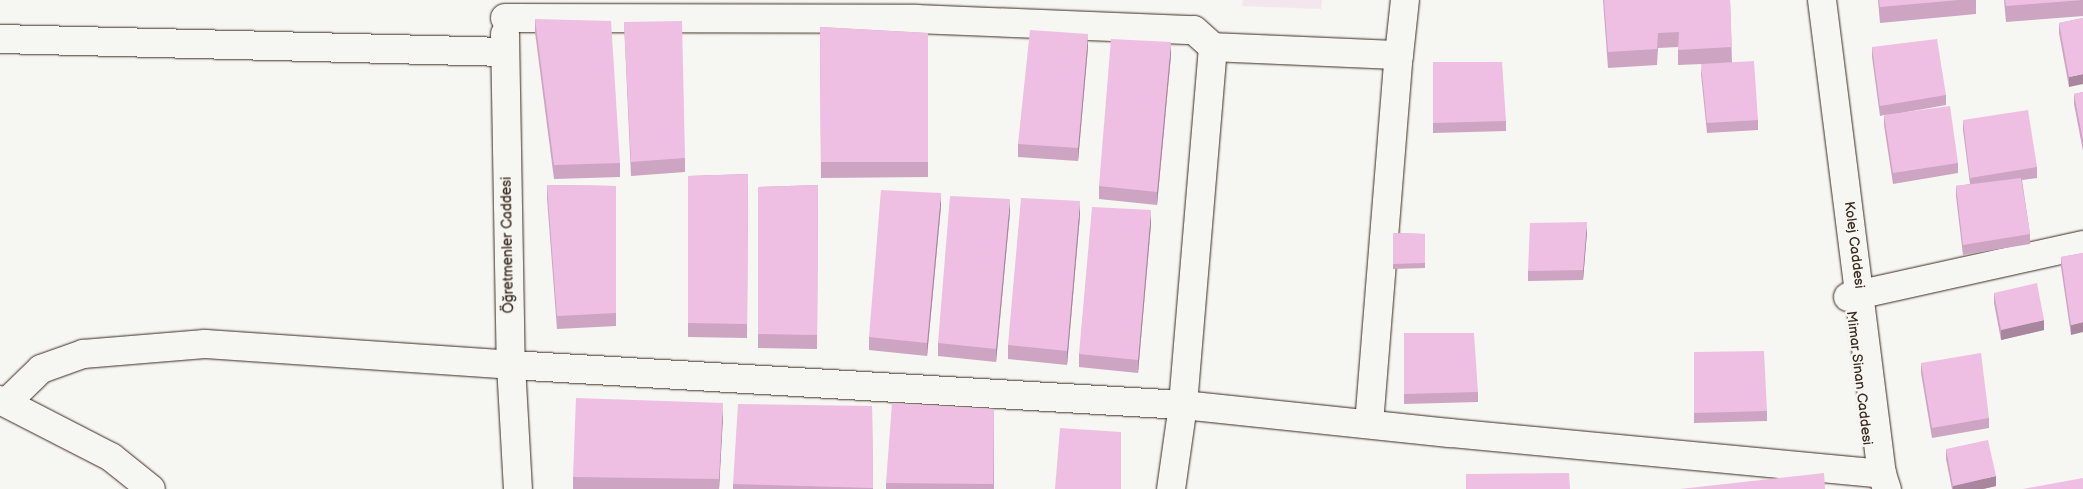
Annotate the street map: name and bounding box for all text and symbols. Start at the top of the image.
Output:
street label: Öğretmenler Caddesi [498,176,518,314]
street label: Kolej Caddesi [1840,200,1868,290]
street label: Mimar Sinan Caddesi [1842,310,1876,446]

